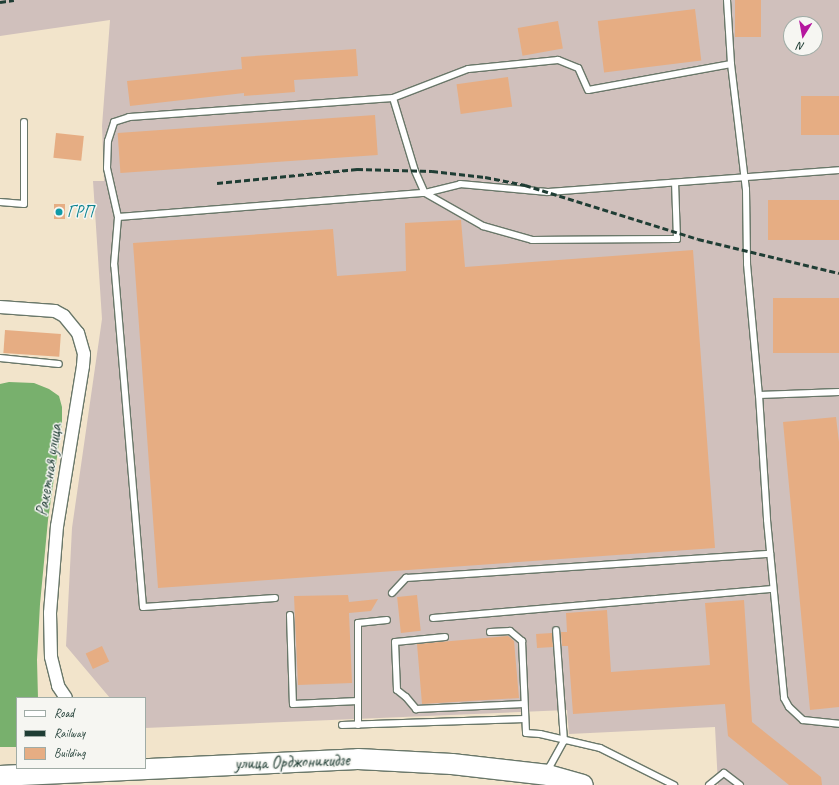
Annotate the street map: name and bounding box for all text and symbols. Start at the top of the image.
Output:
north arrow [783,16,823,56]
text: N [796,39,806,54]
place label: ГРП [67,202,93,222]
marker: ГРП [54,207,64,217]
street label: Ракетная улица [32,422,66,518]
legend [16,697,146,769]
text: Road [54,705,74,721]
text: Railway [54,725,85,741]
text: Building [54,745,86,761]
street label: улица Орджоникидзе [235,750,349,774]

